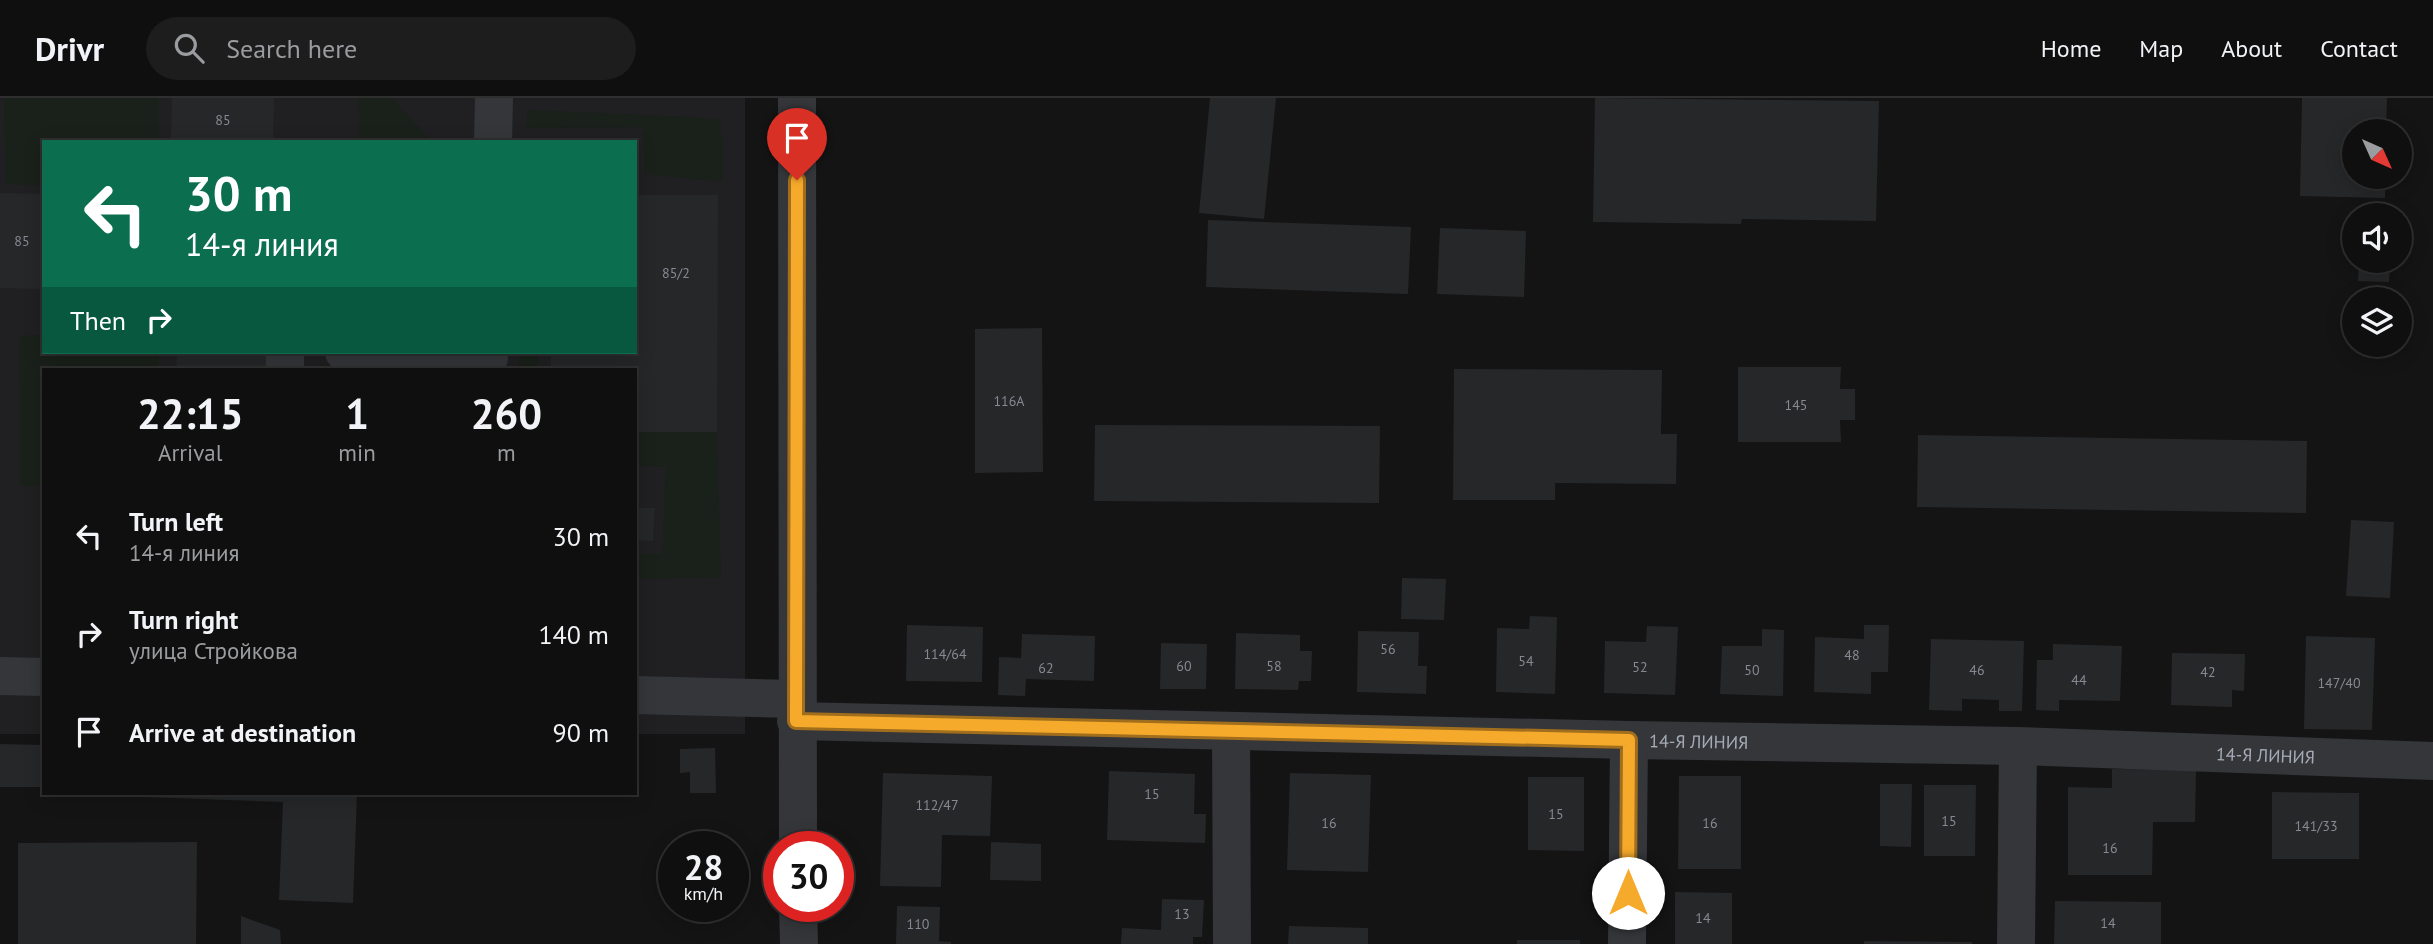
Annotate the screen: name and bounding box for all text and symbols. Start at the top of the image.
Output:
search box [146,17,636,80]
text: Drivr [35,27,104,70]
icon: search [170,29,208,67]
text: Search here [226,32,357,65]
text: Home [2041,33,2101,64]
text: Map [2139,33,2183,64]
text: About [2221,33,2282,64]
text: Contact [2320,33,2398,64]
pin [767,108,827,180]
house number: 85 [215,111,231,129]
icon: arrive [778,119,816,157]
north arrow [2342,119,2412,189]
map controls [2342,119,2412,357]
text: 30 m [185,161,292,225]
icon: left [70,168,161,259]
button: sound [2342,203,2412,273]
text: 14-я линия [185,223,339,265]
house number: 85 [14,232,30,250]
house number: 85/2 [662,264,690,282]
button: layers [2342,287,2412,357]
icon: right [140,301,178,339]
text: Then [70,304,126,337]
text: 22:15 [137,386,243,441]
text: 1 [345,386,369,441]
text: 260 [471,386,542,441]
house number: 116А [993,392,1025,410]
house number: 145 [1785,396,1807,414]
text: Arrival [158,438,222,467]
text: min [338,438,376,467]
text: m [497,438,516,467]
text: Turn left [129,505,223,538]
icon: left [70,517,108,555]
text: 30 m [553,520,609,553]
text: 14-я линия [129,538,239,567]
text: Turn right [129,603,238,636]
icon: right [70,615,108,653]
text: 140 m [538,618,609,651]
text: улица Стройкова [129,636,298,665]
house number: 56 [1380,640,1396,658]
house number: 114/64 [923,645,967,663]
house number: 48 [1844,646,1860,664]
house number: 54 [1518,652,1534,670]
house number: 60 [1176,657,1192,675]
house number: 58 [1266,657,1282,675]
house number: 52 [1632,658,1648,676]
house number: 62 [1038,659,1054,677]
house number: 50 [1744,661,1760,679]
house number: 46 [1969,661,1985,679]
house number: 42 [2200,663,2216,681]
house number: 44 [2071,671,2087,689]
house number: 147/40 [2317,674,2361,692]
icon: arrive [70,713,108,751]
text: Arrive at destination [129,716,356,749]
text: 90 m [553,716,609,749]
street label: 14-Я ЛИНИЯ [1649,729,1749,753]
street label: 14-Я ЛИНИЯ [2216,742,2316,768]
house number: 15 [1144,785,1160,803]
house number: 112/47 [915,796,959,814]
house number: 15 [1548,805,1564,823]
house number: 15 [1941,812,1957,830]
house number: 16 [1321,814,1337,832]
house number: 16 [1702,814,1718,832]
house number: 141/33 [2294,817,2338,835]
speed limit sign: 30 [763,831,854,922]
house number: 16 [2102,839,2118,857]
text: 28 [684,844,723,890]
position arrow [1591,856,1665,930]
text: km/h [684,882,723,905]
house number: 13 [1174,905,1190,923]
house number: 14 [1695,909,1711,927]
house number: 14 [2100,914,2116,932]
house number: 110 [907,915,930,933]

